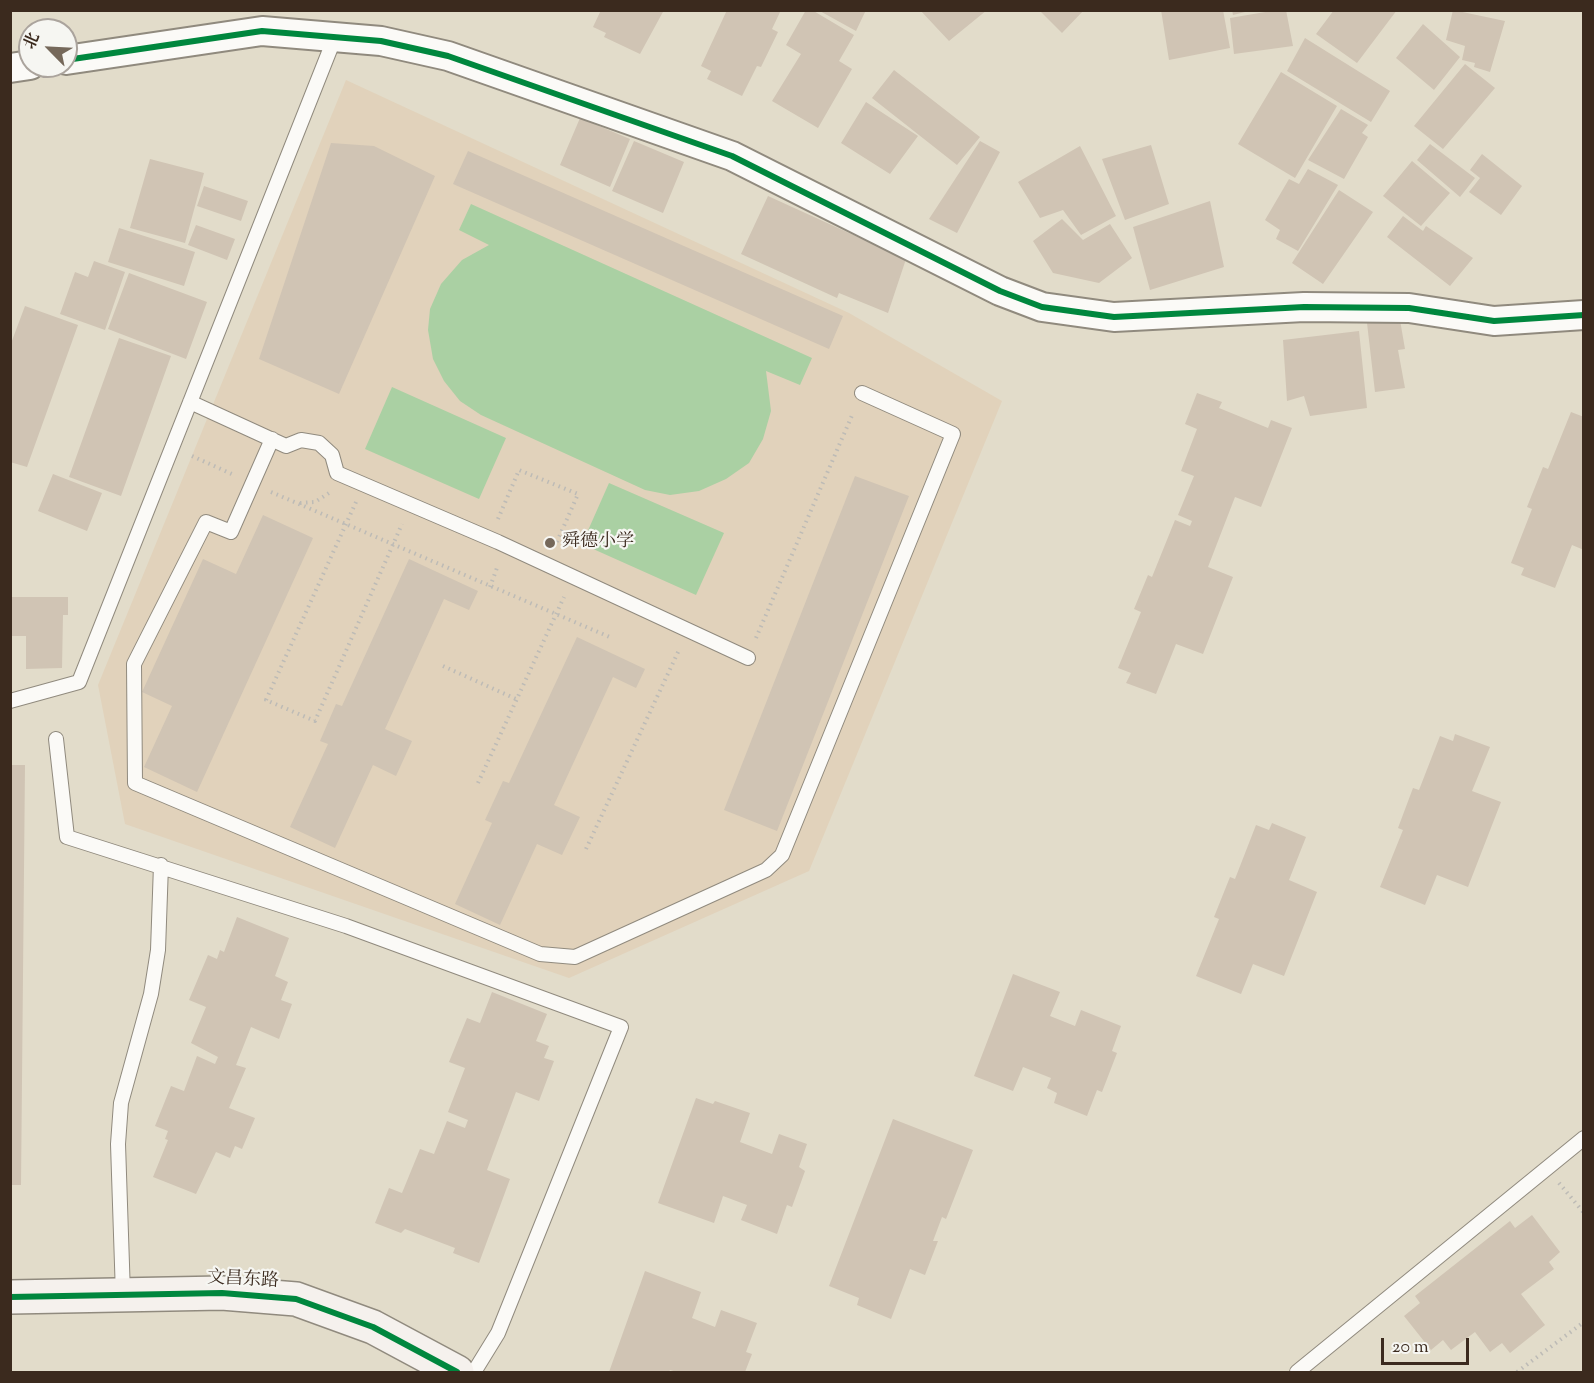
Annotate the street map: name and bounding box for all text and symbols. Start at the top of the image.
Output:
north arrow [18,18,78,78]
text: 北 [19,29,47,53]
place label: 舜德小学 [562,532,634,554]
marker: 舜德小学 [543,536,557,550]
street label: 文昌东路 [206,1268,280,1294]
scale bar [1384,1326,1472,1364]
text: 20 m [1392,1335,1429,1361]

